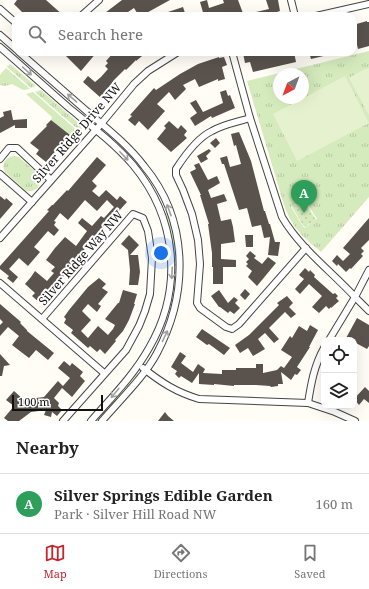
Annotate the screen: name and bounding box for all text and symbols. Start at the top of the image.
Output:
search box [12,12,357,56]
icon: search [26,23,48,45]
text: Search here [58,24,143,44]
one-way arrow [22,66,32,76]
north arrow [273,68,309,104]
street label: Silver Ridge Drive NW [28,79,125,186]
one-way arrow [67,93,77,102]
one-way arrow [120,151,129,161]
pin: A [291,180,317,213]
one-way arrow [165,204,173,216]
street label: Silver Ridge Way NW [34,206,127,309]
your location [151,243,171,263]
one-way arrow [168,266,175,279]
one-way arrow [162,331,169,343]
map controls [321,337,357,409]
button: locate [321,337,357,373]
button: layers [321,373,357,409]
one-way arrow [110,388,119,398]
scale bar [12,393,103,412]
text: 100 m [18,394,50,409]
text: Nearby [16,436,79,459]
text: Silver Springs Edible Garden [54,485,273,505]
text: A [24,495,34,513]
text: 160 m [316,495,353,513]
text: Park · Silver Hill Road NW [54,505,216,523]
tab: Map [43,542,67,581]
tab: Directions [154,542,207,581]
tab: Saved [294,542,326,581]

